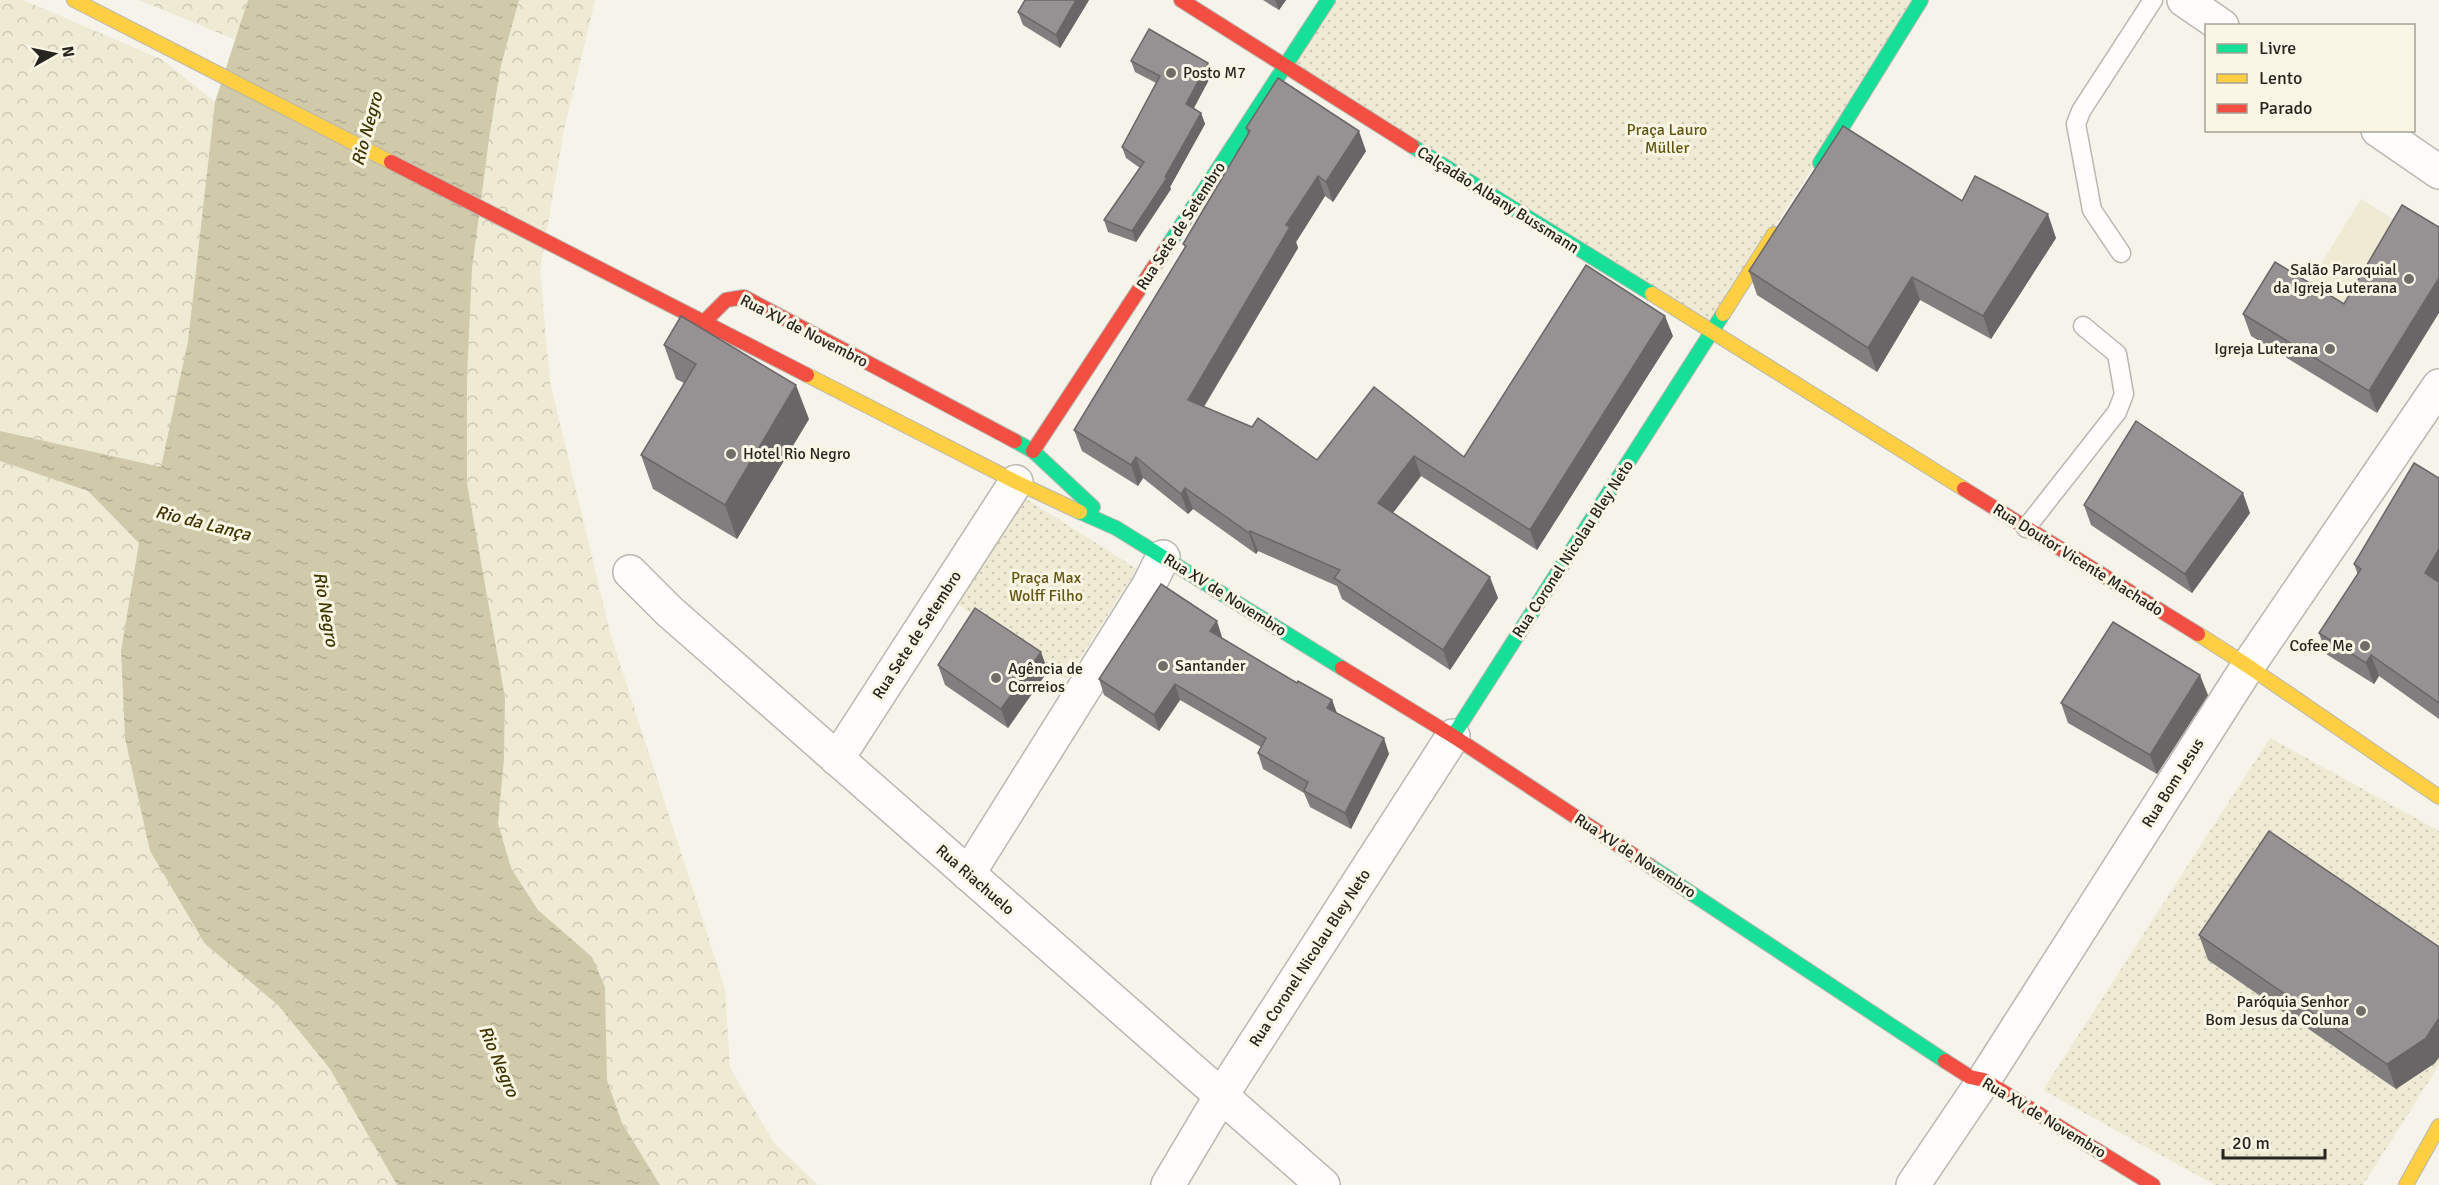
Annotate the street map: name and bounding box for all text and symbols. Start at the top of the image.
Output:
north arrow [24,24,84,84]
legend [2205,24,2415,132]
text: Livre [2259,37,2296,59]
text: N [57,45,79,59]
place label: Posto M7 [1183,63,1246,83]
marker: Posto M7 [1164,66,1178,80]
text: Lento [2259,67,2302,89]
water label: Rio Negro [347,88,388,168]
text: Parado [2259,97,2312,119]
park label: Praça Lauro Müller [1627,120,1707,158]
street label: Calçadão Albany Bussmann [1413,142,1583,258]
street label: Rua Sete de Setembro [1132,158,1230,294]
place label: Salão Paroquial da Igreja Luterana [2273,260,2397,298]
marker: Salão Paroquial da Igreja Luterana [2402,272,2416,286]
street label: Rua XV de Novembro [737,290,871,372]
place label: Igreja Luterana [2214,339,2318,359]
marker: Igreja Luterana [2323,342,2337,356]
place label: Hotel Rio Negro [743,444,851,464]
marker: Hotel Rio Negro [724,447,738,461]
street label: Rua Coronel Nicolau Bley Neto [1508,456,1638,642]
street label: Rua Doutor Vicente Machado [1989,499,2167,621]
water label: Rio da Lança [153,501,254,546]
street label: Rua XV de Novembro [1160,549,1290,641]
street label: Rua Sete de Setembro [868,567,966,703]
park label: Praça Max Wolff Filho [1009,568,1083,606]
water label: Rio Negro [309,570,344,650]
place label: Cofee Me [2290,636,2353,656]
marker: Cofee Me [2358,639,2372,653]
place label: Santander [1175,656,1246,676]
place label: Agência de Correios [1008,659,1083,697]
marker: Santander [1156,659,1170,673]
marker: Agência de Correios [989,671,1003,685]
street label: Rua Bom Jesus [2138,735,2208,831]
street label: Rua XV de Novembro [1570,809,1700,903]
street label: Rua Riachuelo [932,840,1018,920]
street label: Rua Coronel Nicolau Bley Neto [1245,865,1375,1051]
place label: Paróquia Senhor Bom Jesus da Coluna [2205,992,2349,1030]
marker: Paróquia Senhor Bom Jesus da Coluna [2354,1004,2368,1018]
water label: Rio Negro [474,1022,524,1102]
street label: Rua XV de Novembro [1978,1073,2110,1163]
scale bar [2223,1122,2325,1160]
text: 20 m [2232,1132,2270,1154]

